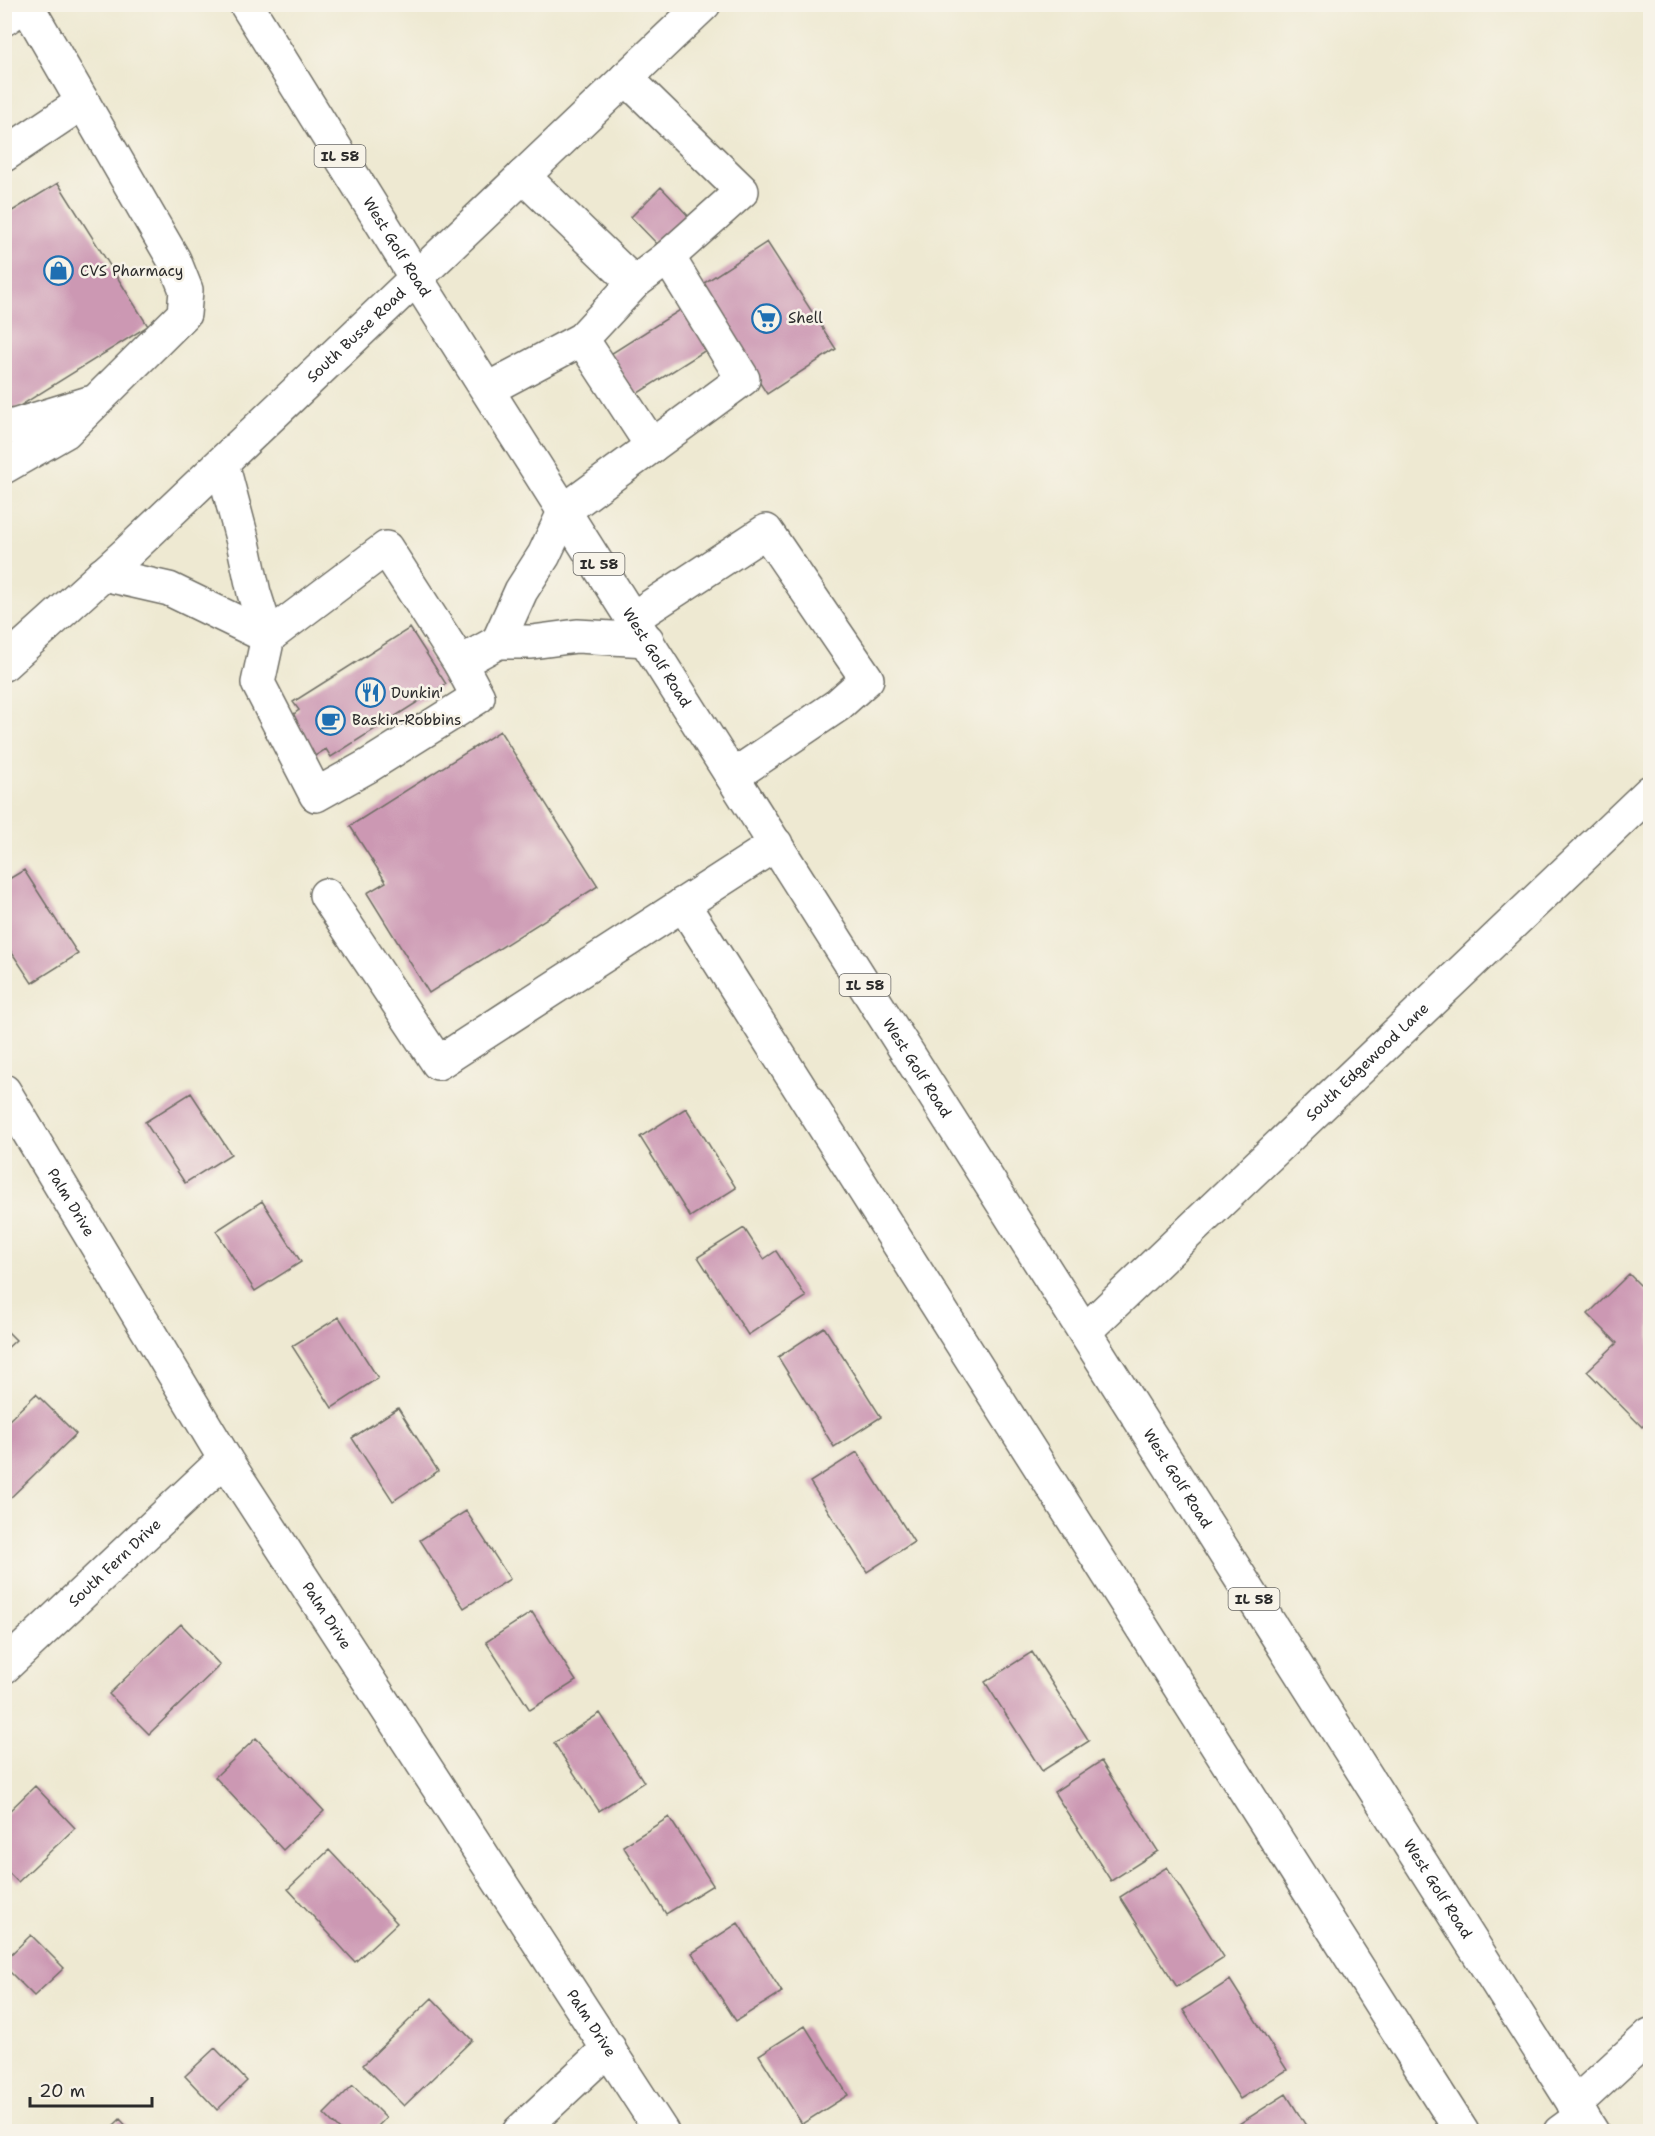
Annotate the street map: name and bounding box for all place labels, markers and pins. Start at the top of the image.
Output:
shop icon: CVS Pharmacy [43,255,75,287]
place label: CVS Pharmacy [80,261,183,281]
supermarket icon: Shell [751,302,783,334]
place label: Shell [788,308,823,328]
restaurant icon: Dunkin' [354,677,386,709]
place label: Dunkin' [391,683,443,703]
cafe icon: Baskin-Robbins [315,704,347,736]
place label: Baskin-Robbins [352,710,461,730]

